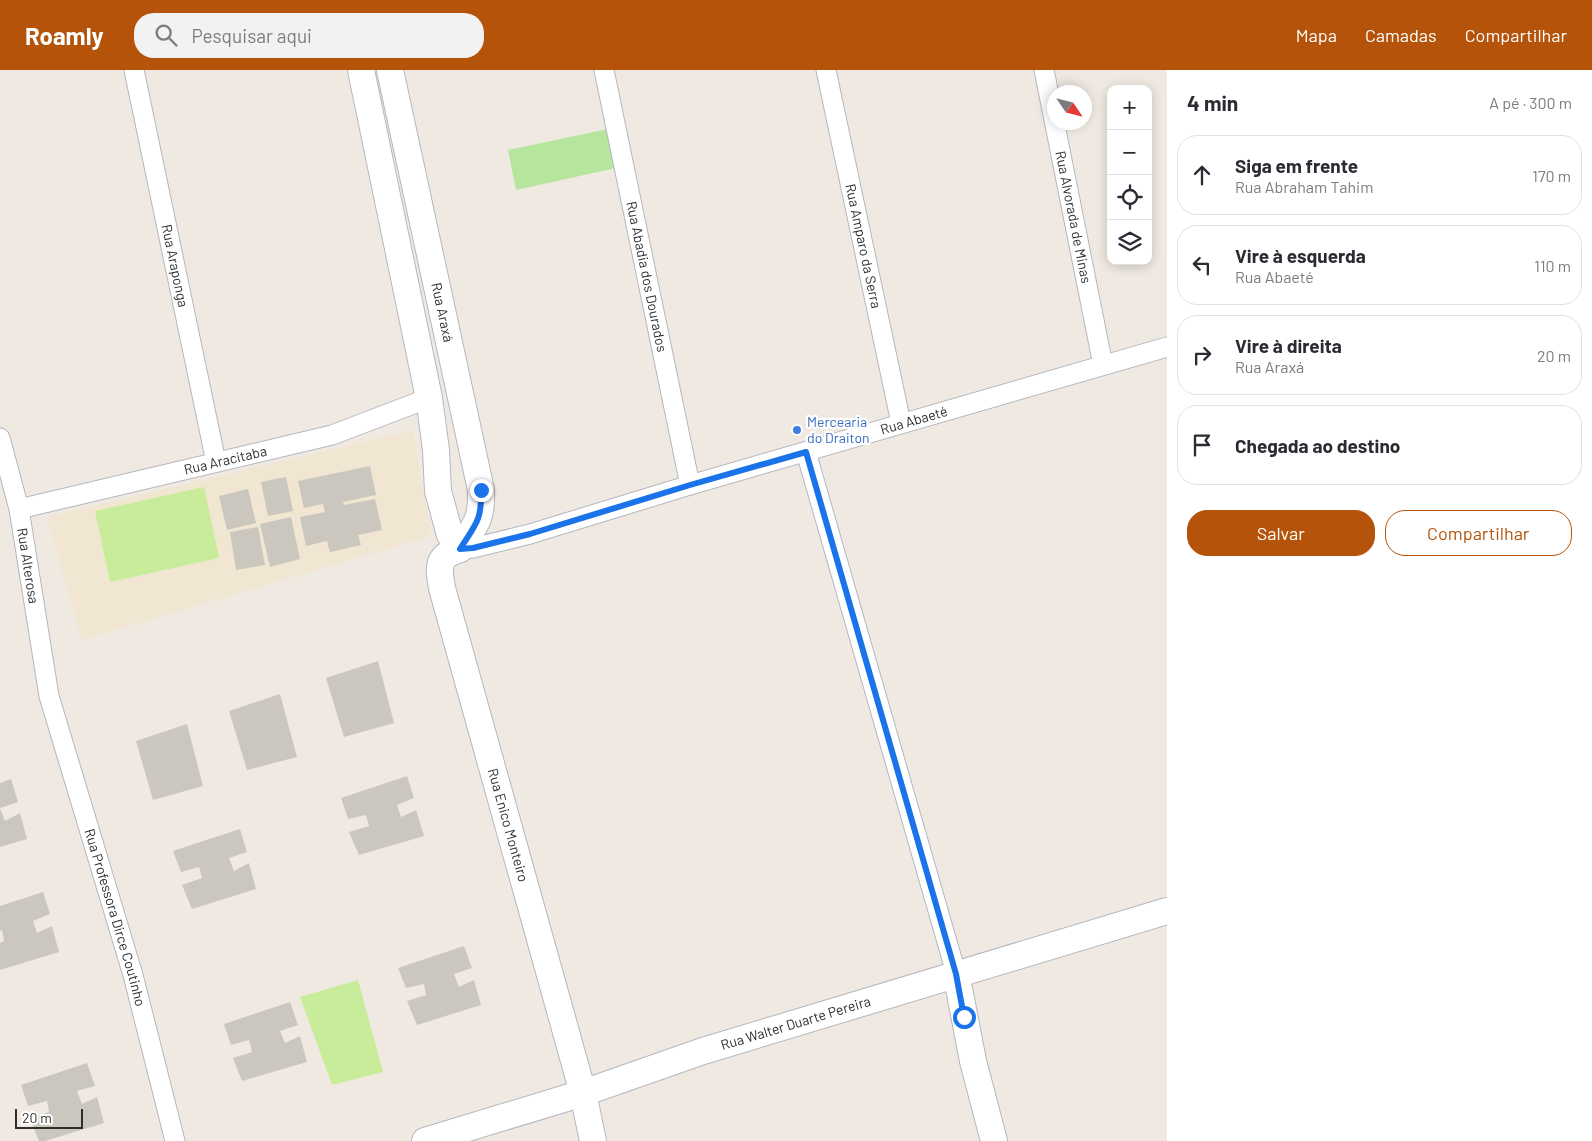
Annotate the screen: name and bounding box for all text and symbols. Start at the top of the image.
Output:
search box [134,13,484,58]
text: Roamly [25,21,104,50]
icon: search [152,21,180,49]
text: Pesquisar aqui [192,24,312,47]
text: Mapa [1296,24,1337,46]
text: Camadas [1365,24,1437,46]
text: Compartilhar [1465,24,1567,46]
north arrow [1047,85,1092,130]
map controls [1107,85,1152,265]
button: + [1107,85,1152,130]
text: 4 min [1187,90,1238,115]
text: A pé · 300 m [1489,93,1572,112]
button: − [1107,130,1152,175]
street label: Rua Alvorada de Minas [1052,149,1096,285]
text: Siga em frente [1235,154,1358,177]
icon: ahead [1188,161,1216,189]
text: 170 m [1532,166,1571,185]
button: locate [1107,175,1152,220]
text: Rua Abraham Tahim [1235,177,1373,196]
street label: Rua Amparo da Serra [842,182,885,310]
street label: Rua Abadia dos Dourados [623,200,671,354]
button: layers [1107,220,1152,265]
street label: Rua Araponga [158,223,192,309]
text: Vire à esquerda [1235,244,1366,267]
icon: left [1188,251,1216,279]
text: 110 m [1534,256,1571,275]
text: Rua Abaeté [1235,267,1314,286]
street label: Rua Araxá [428,281,458,344]
text: Vire à direita [1235,334,1342,357]
icon: right [1188,341,1216,369]
text: 20 m [1537,346,1571,365]
text: Rua Araxá [1235,357,1304,376]
street label: Rua Abaeté [878,402,949,438]
place label: Mercearia do Draiton [807,413,870,446]
marker: Mercearia do Draiton [791,424,803,436]
icon: arrive [1188,431,1216,459]
text: Chegada ao destino [1235,434,1400,457]
street label: Rua Aracitaba [182,442,268,478]
route end [470,479,493,502]
button: Salvar [1187,510,1375,556]
button: Compartilhar [1385,510,1572,556]
street label: Rua Alterosa [14,526,43,605]
street label: Rua Enico Monteiro [485,766,533,884]
street label: Rua Professora Dirce Coutinho [81,826,150,1008]
street label: Rua Walter Duarte Pereira [718,992,872,1053]
route start [953,1006,976,1029]
scale bar [15,1106,82,1129]
text: 20 m [22,1109,52,1126]

